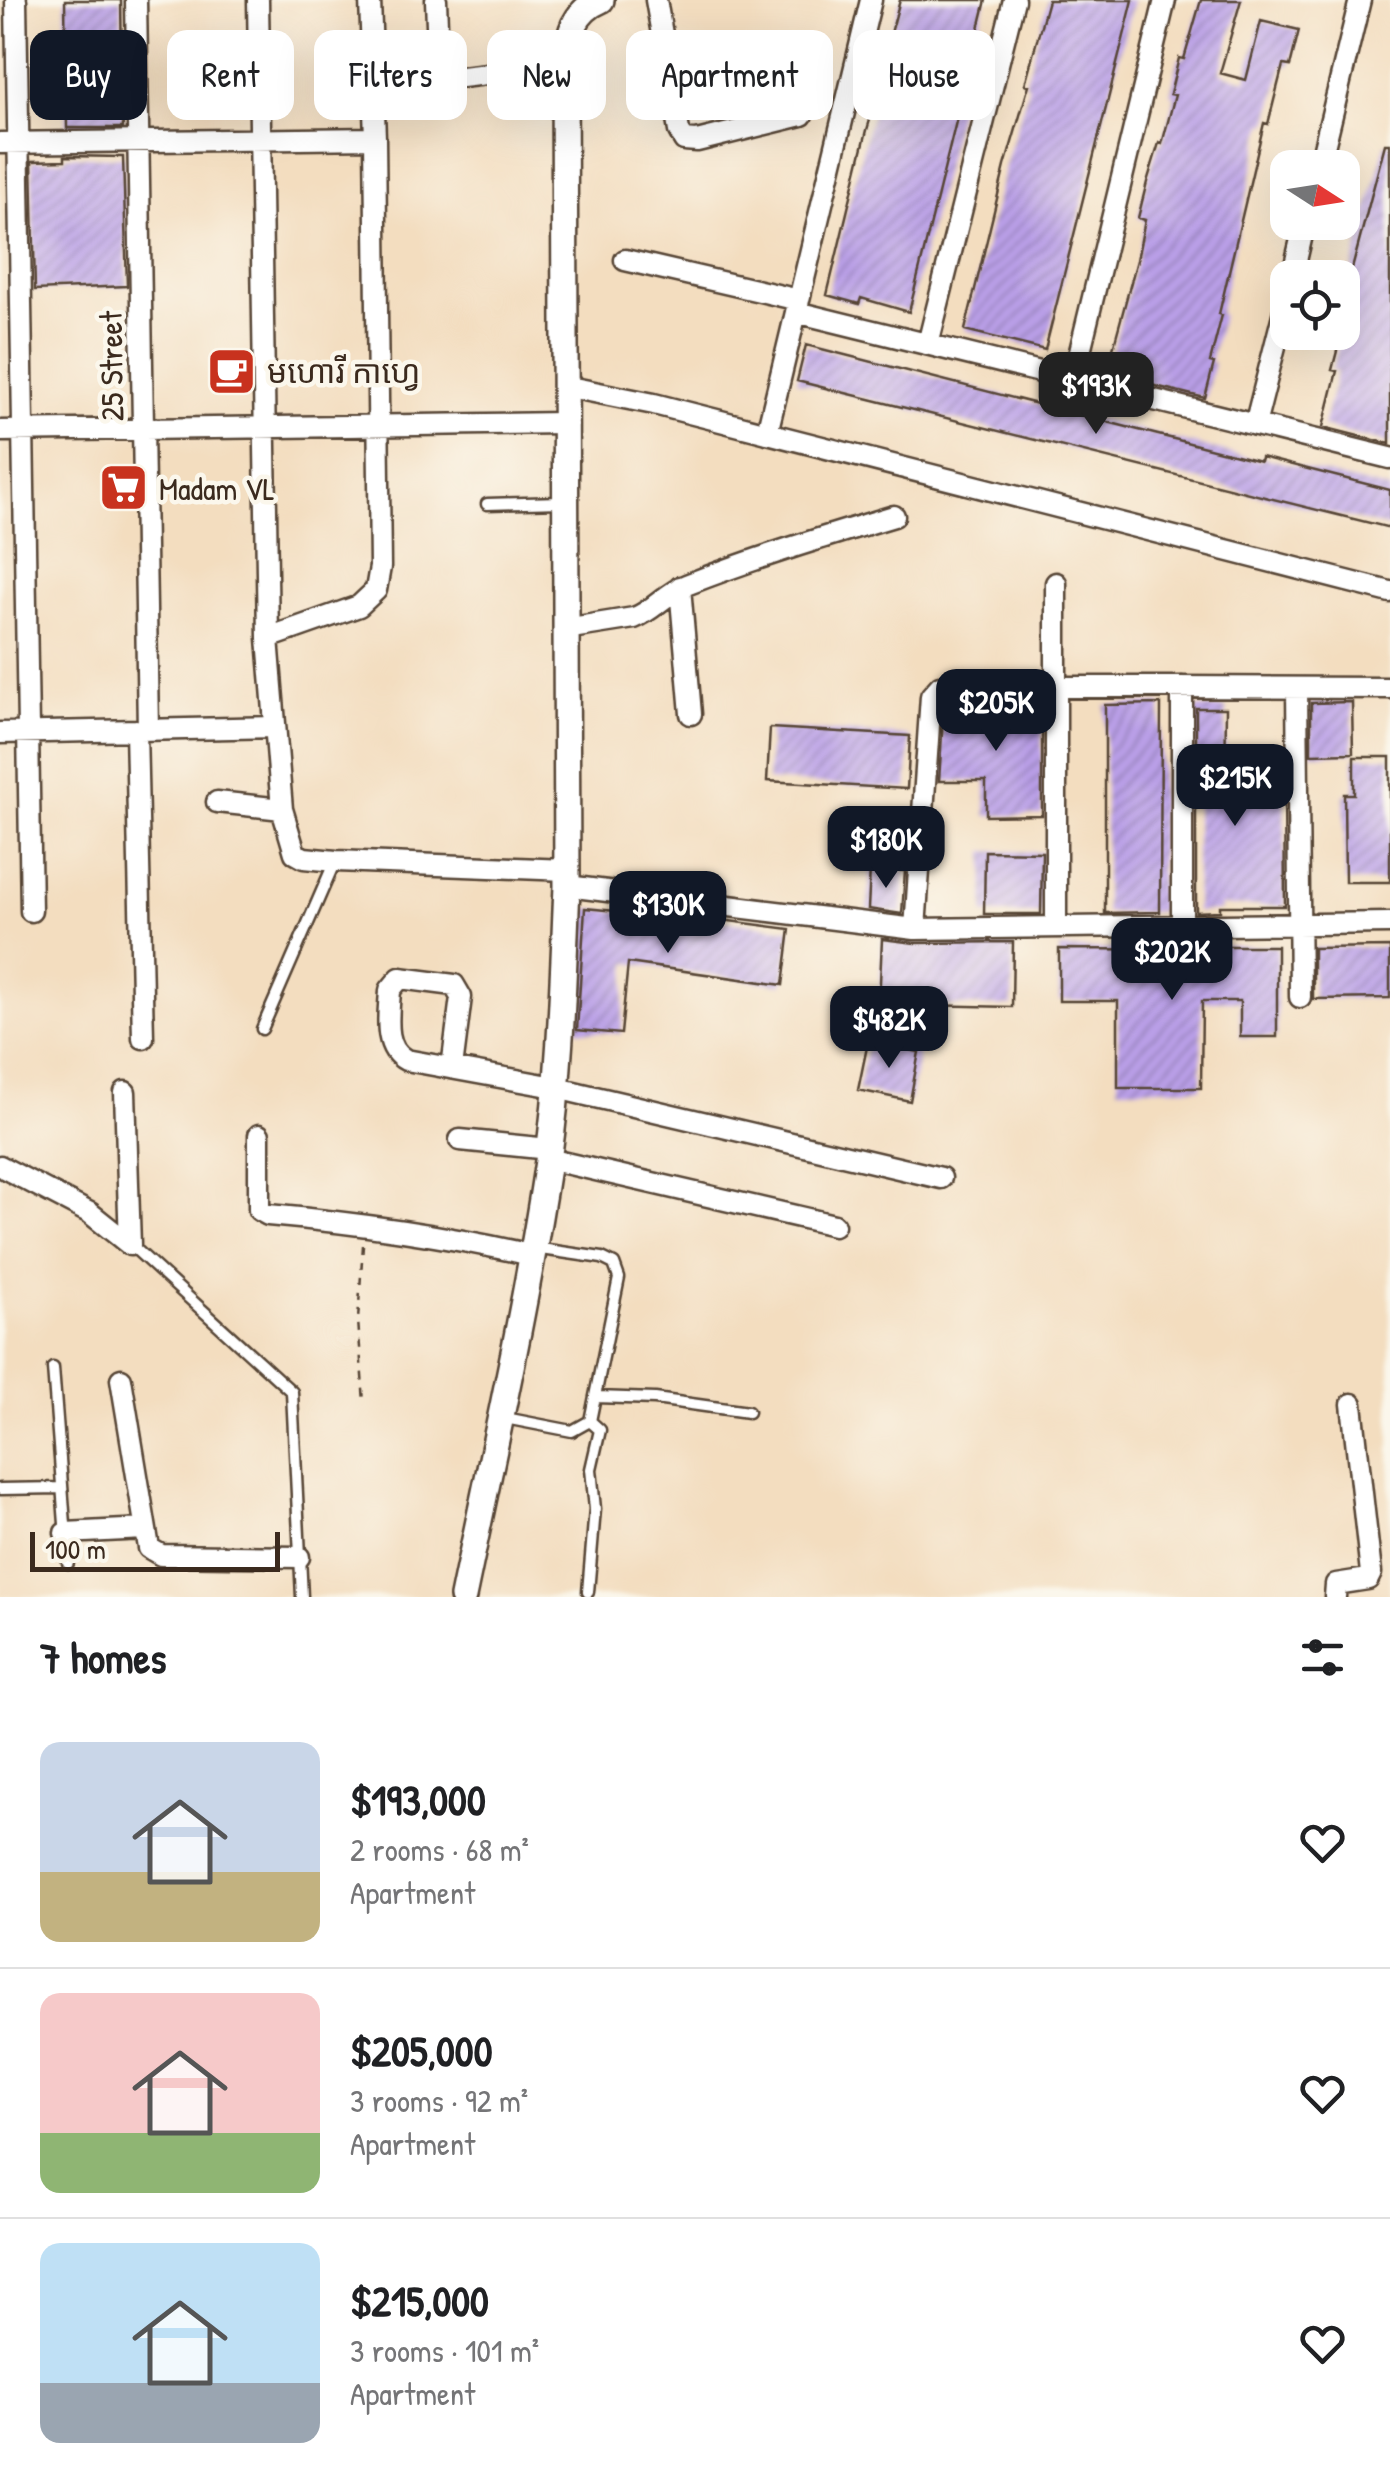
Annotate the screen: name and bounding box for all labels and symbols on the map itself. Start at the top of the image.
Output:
north arrow [1270,150,1360,240]
street label: 25 Street [89,309,133,422]
cafe icon: មហោរី កាហ្វេ [206,345,258,397]
place label: មហោរី កាហ្វេ [267,350,421,393]
pin: $193K [1026,352,1166,437]
supermarket icon: Madam VL [98,462,150,514]
place label: Madam VL [159,467,275,510]
pin: $205K [926,669,1066,754]
pin: $215K [1165,744,1305,829]
pin: $180K [816,806,956,891]
pin: $130K [598,871,738,956]
pin: $202K [1102,918,1242,1003]
pin: $482K [819,986,959,1071]
scale bar [30,1527,280,1572]

